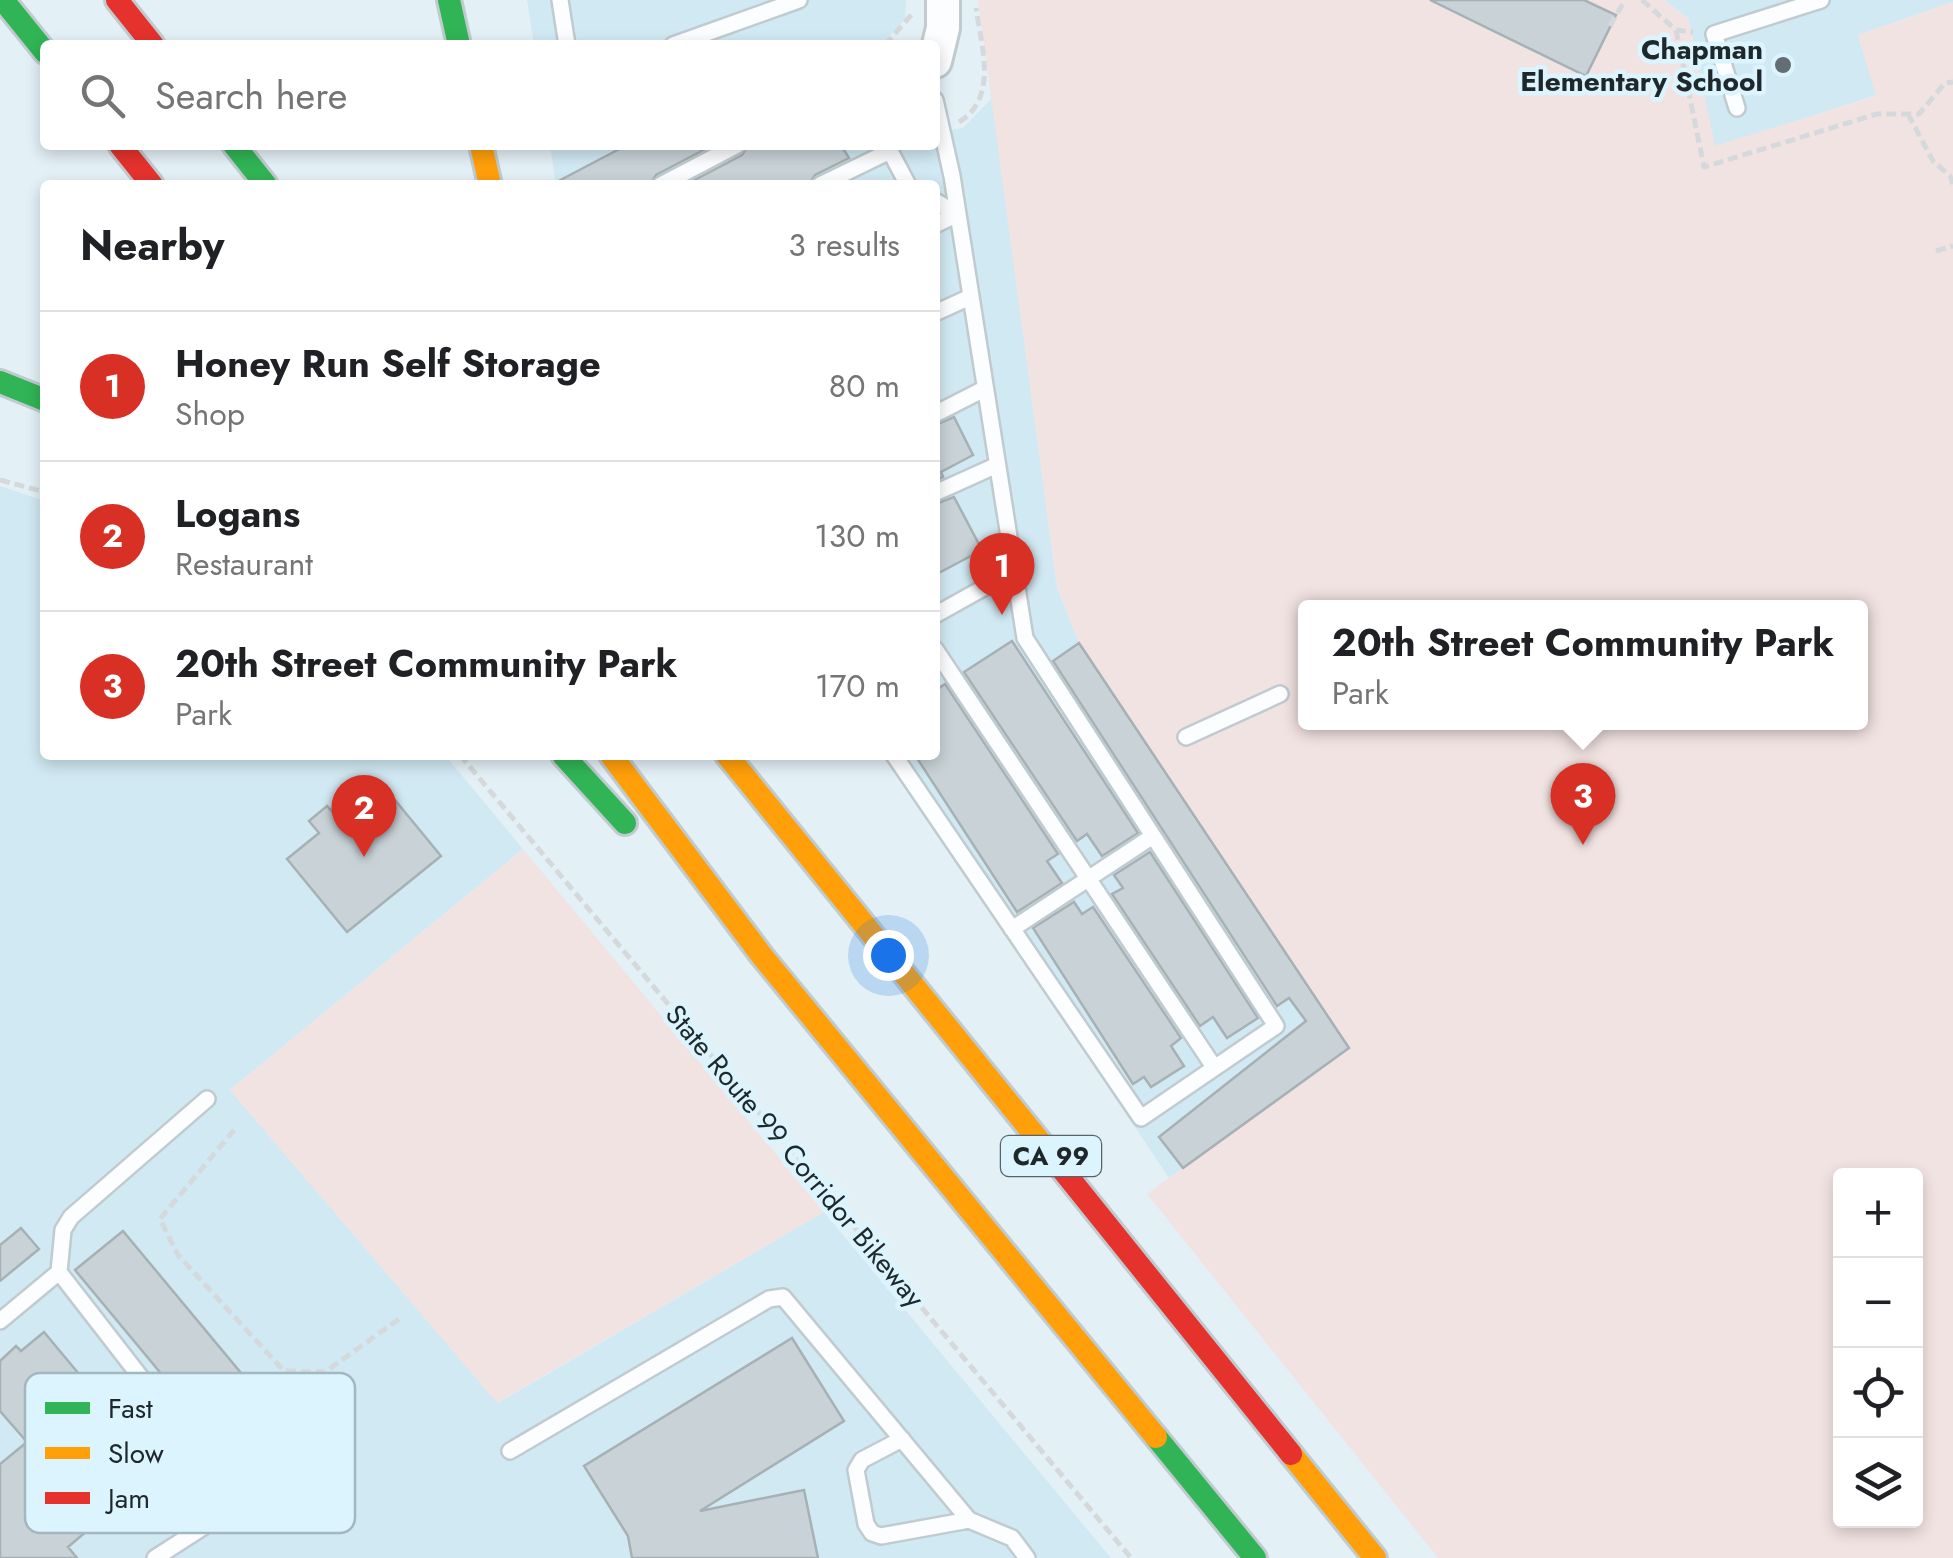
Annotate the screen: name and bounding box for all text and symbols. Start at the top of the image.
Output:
place label: Chapman Elementary School [1520,29,1763,102]
search box [40,40,940,150]
marker: Chapman Elementary School [1772,54,1794,76]
icon: search [75,68,130,123]
text: Search here [155,68,347,123]
text: Nearby [80,215,224,276]
text: 3 results [788,222,900,268]
text: Honey Run Self Storage [175,336,601,391]
text: 1 [104,363,121,409]
text: 80 m [829,363,900,409]
text: Shop [175,391,245,437]
text: Logans [175,486,300,541]
text: 2 [102,513,123,559]
text: 130 m [814,513,900,559]
pin: 1 [970,532,1034,615]
text: Restaurant [175,541,313,587]
popup [1298,600,1868,730]
text: 20th Street Community Park [1332,615,1834,670]
text: 20th Street Community Park [175,636,678,691]
text: 3 [103,663,122,709]
text: 170 m [815,663,900,709]
text: Park [1332,670,1389,716]
text: Park [175,691,232,737]
pin: 3 [1550,762,1616,845]
pin: 2 [332,774,396,857]
your location [863,930,914,981]
street label: State Route 99 Corridor Bikeway [656,995,935,1317]
road number: CA 99 [1001,1136,1101,1176]
map controls [1833,1168,1923,1528]
button: + [1833,1168,1923,1258]
button: − [1833,1258,1923,1348]
button: locate [1833,1348,1923,1438]
legend [25,1373,355,1533]
text: Fast [108,1388,153,1429]
text: Slow [108,1433,164,1474]
button: layers [1833,1438,1923,1528]
text: Jam [104,1478,150,1519]

